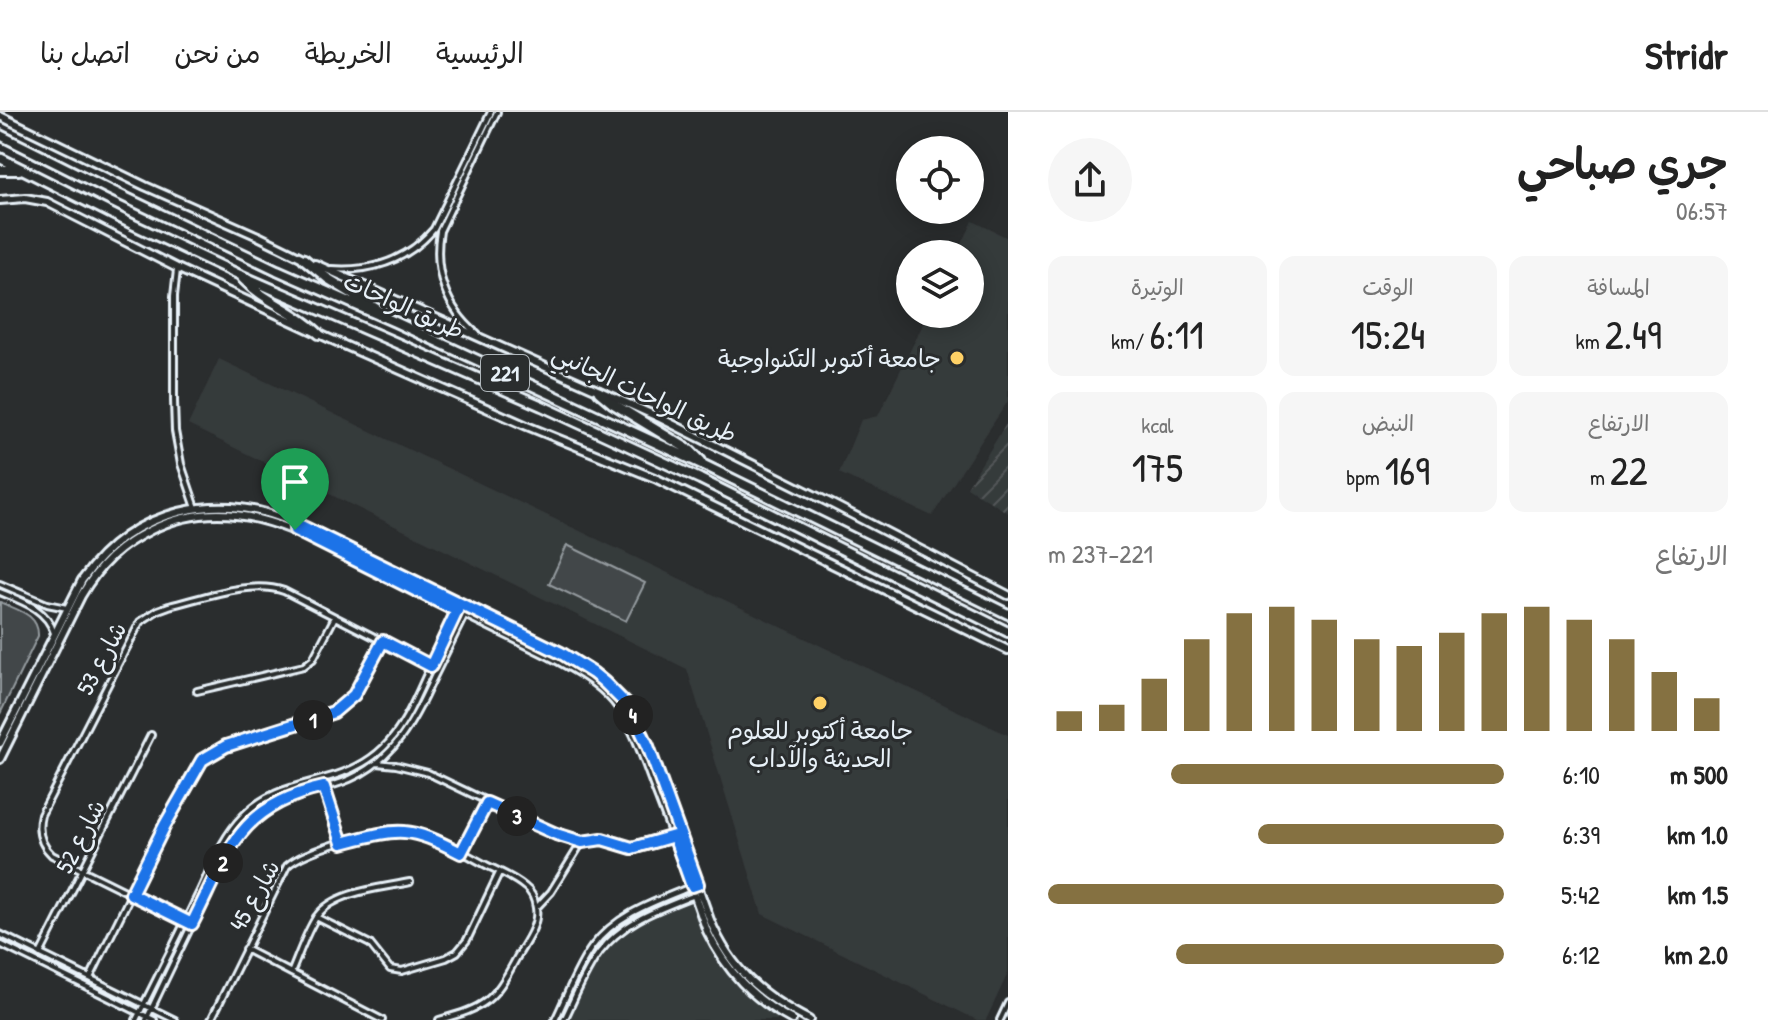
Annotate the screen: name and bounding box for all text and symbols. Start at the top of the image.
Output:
text: Stridr [1645,29,1728,81]
text: اتصل بنا [40,34,130,72]
text: من نحن [174,34,261,72]
text: الخريطة [305,34,392,72]
text: الرئيسية [436,34,524,72]
text: جري صباحي [1517,133,1728,193]
map controls [896,136,984,328]
button: locate [896,136,984,224]
button: share [1048,138,1132,222]
text: 06:57 [1676,193,1728,228]
button: layers [896,240,984,328]
street label: طريق الواحات [339,264,469,346]
text: الوتيرة [1131,272,1184,302]
text: الوقت [1362,272,1414,302]
text: المسافة [1587,272,1650,302]
text: 6:11 [1149,307,1204,361]
text: 15:24 [1351,307,1425,361]
text: 2.49 [1605,307,1662,361]
text: /km [1111,326,1149,356]
text: km [1576,326,1605,356]
street label: طريق الواحات الجانبي [545,336,742,455]
place label: جامعة أكتوبر التكنواوجية [718,342,941,375]
marker: جامعة أكتوبر التكنواوجية [948,349,966,367]
road number: 221 [481,355,529,391]
text: النبض [1362,408,1414,438]
text: الارتفاع [1588,408,1650,438]
text: kcal [1141,410,1173,440]
text: 175 [1132,440,1183,494]
text: 169 [1385,443,1430,497]
text: 22 [1610,443,1647,497]
pin [261,448,329,530]
icon: arrive [273,460,317,504]
text: bpm [1346,462,1385,492]
text: m [1590,462,1610,492]
text: 221–237 m [1048,536,1153,571]
text: الارتفاع [1655,538,1728,573]
street label: شارع 53 [68,616,135,701]
marker: جامعة أكتوبر للعلوم الحديثة والآداب [811,694,829,712]
pin: 4 [613,695,653,735]
pin: 1 [293,700,333,740]
text: 4 [629,700,637,730]
text: 1 [309,705,317,735]
place label: جامعة أكتوبر للعلوم الحديثة والآداب [727,714,913,774]
text: 6:10 [1563,757,1600,792]
text: 500 m [1670,757,1728,792]
street label: شارع 52 [48,794,114,879]
pin: 3 [497,796,537,836]
text: 3 [512,801,522,831]
text: 6:39 [1562,817,1600,852]
text: 1.0 km [1667,817,1728,852]
pin: 2 [203,843,243,883]
text: 2 [218,848,228,878]
street label: شارع 45 [221,854,288,937]
text: 5:42 [1561,877,1600,912]
text: 1.5 km [1668,877,1728,912]
text: 6:12 [1562,937,1600,972]
text: 2.0 km [1664,937,1728,972]

